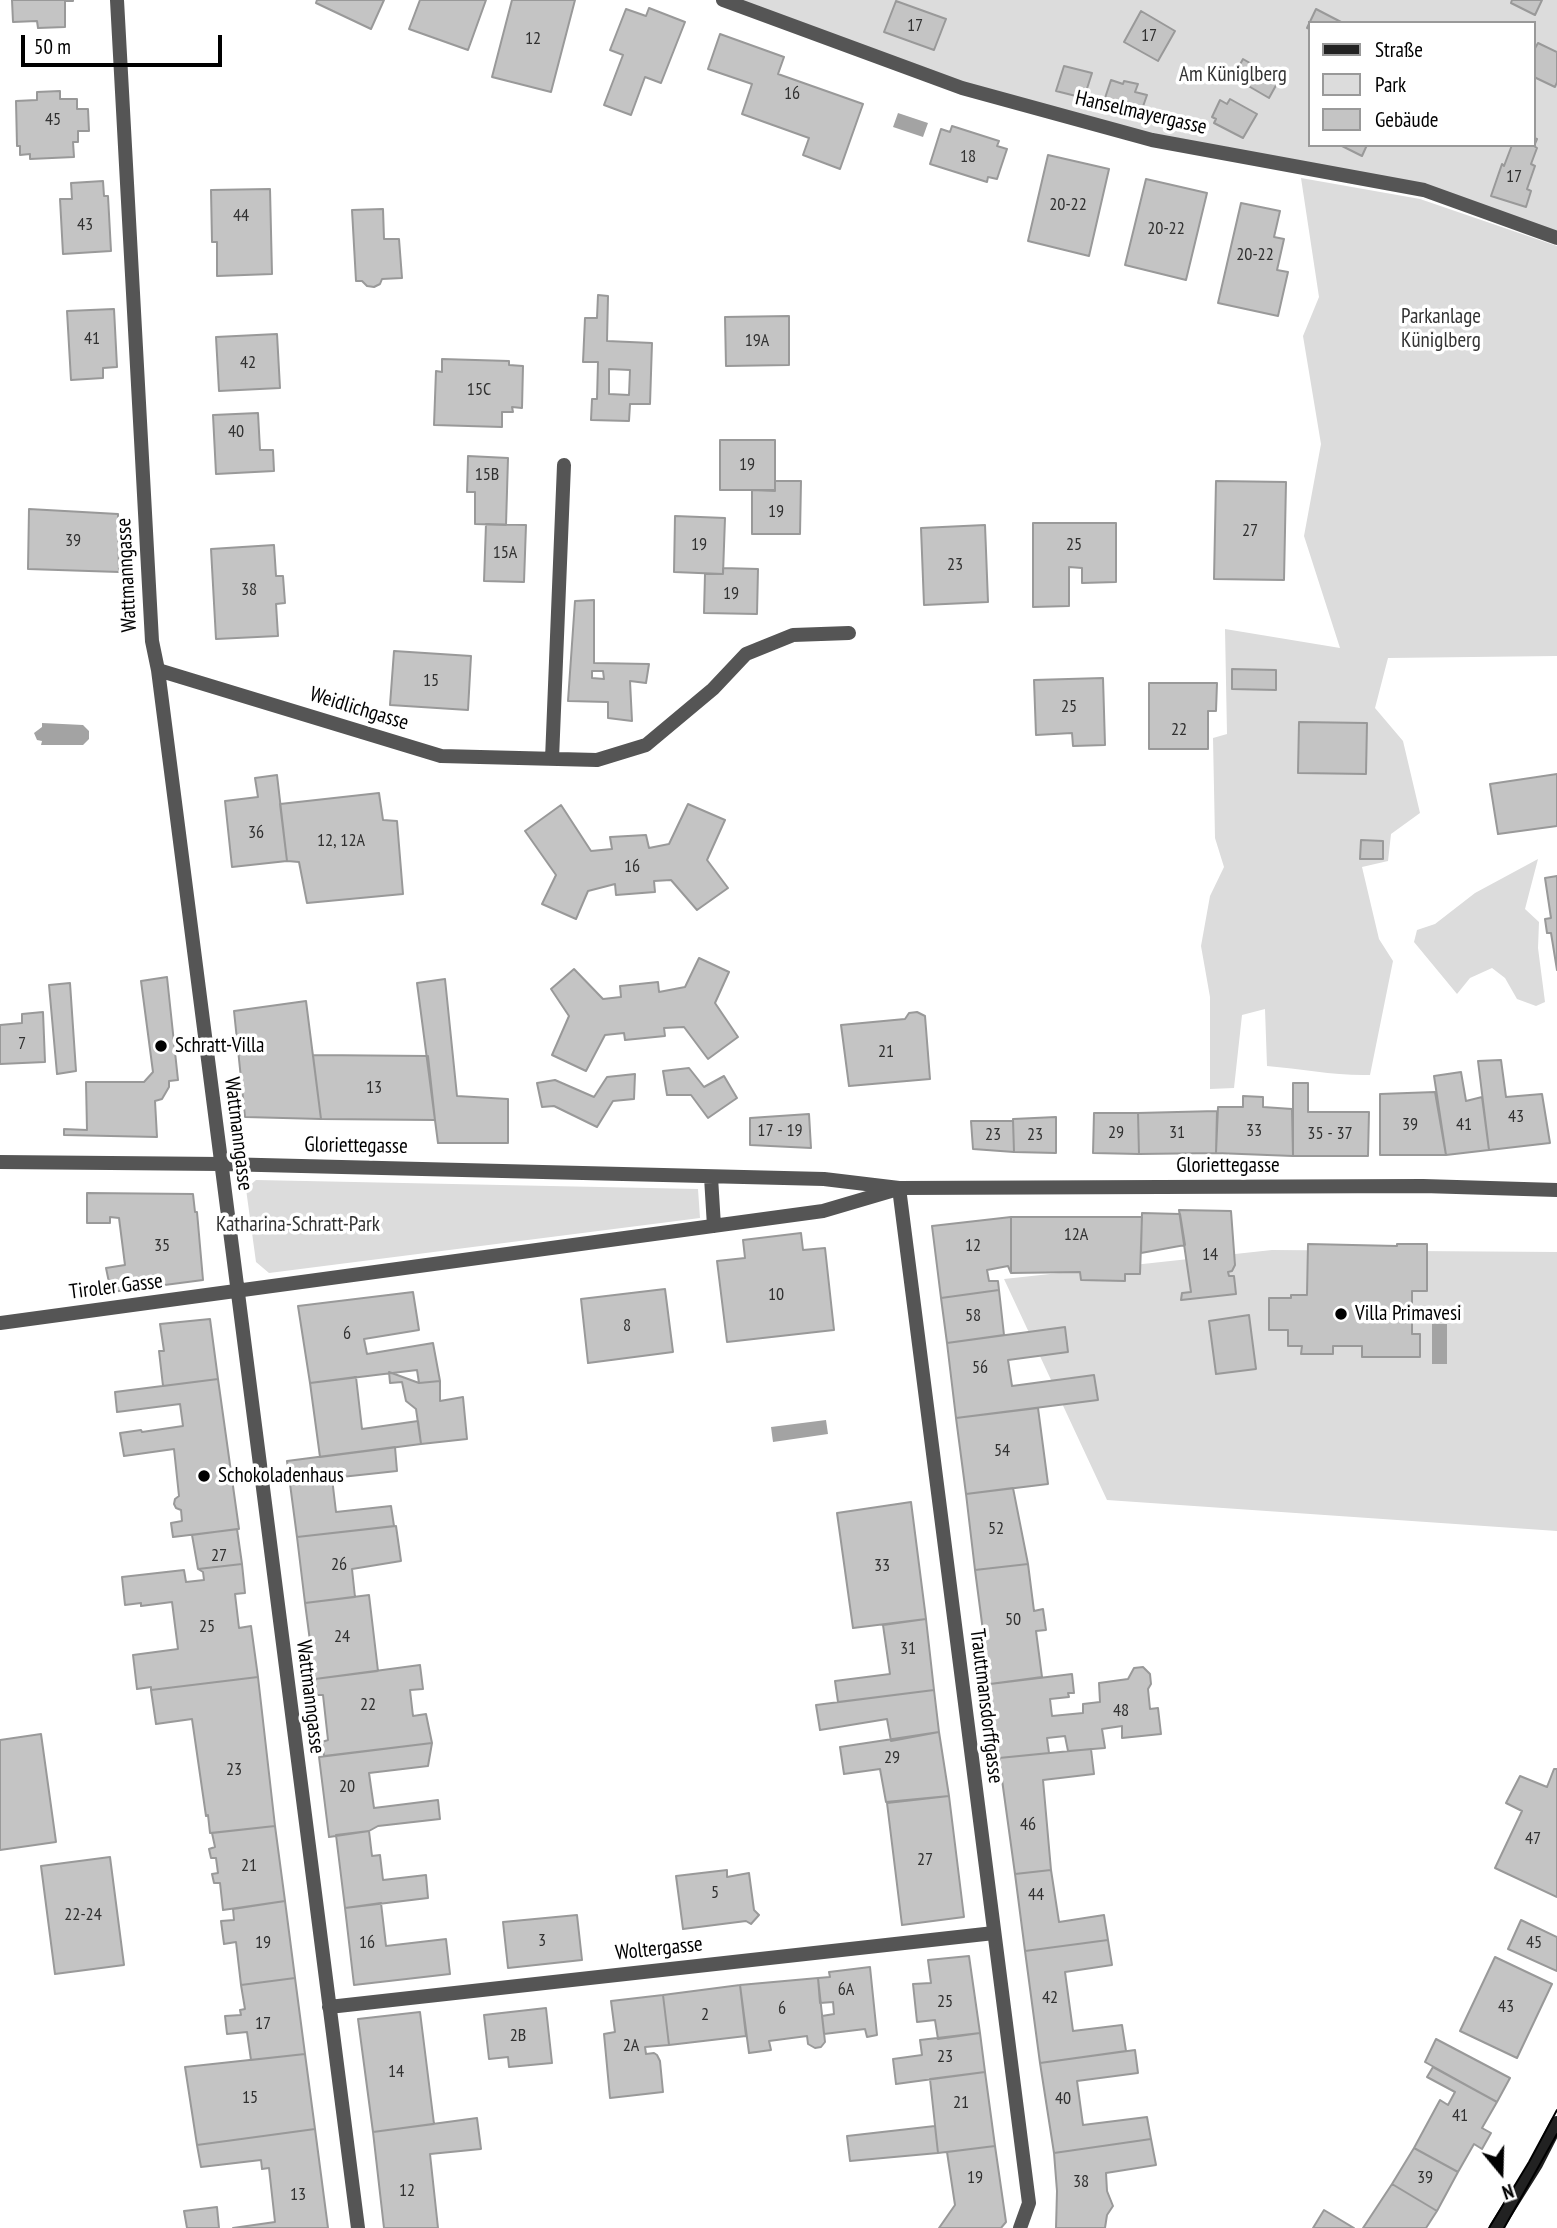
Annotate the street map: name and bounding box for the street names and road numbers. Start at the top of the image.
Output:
street label: Hanselmayergasse [1073,86,1209,140]
street label: Wattmanngasse [111,517,143,633]
street label: Weidlichgasse [306,682,412,736]
street label: Wattmanngasse [219,1076,257,1192]
street label: Gloriettegasse [304,1132,408,1160]
street label: Gloriettegasse [1176,1153,1280,1179]
street label: Tiroler Gasse [68,1269,164,1305]
street label: Trauttmansdorffgasse [964,1627,1008,1785]
street label: Wattmanngasse [291,1639,329,1755]
street label: Woltergasse [614,1932,704,1966]

